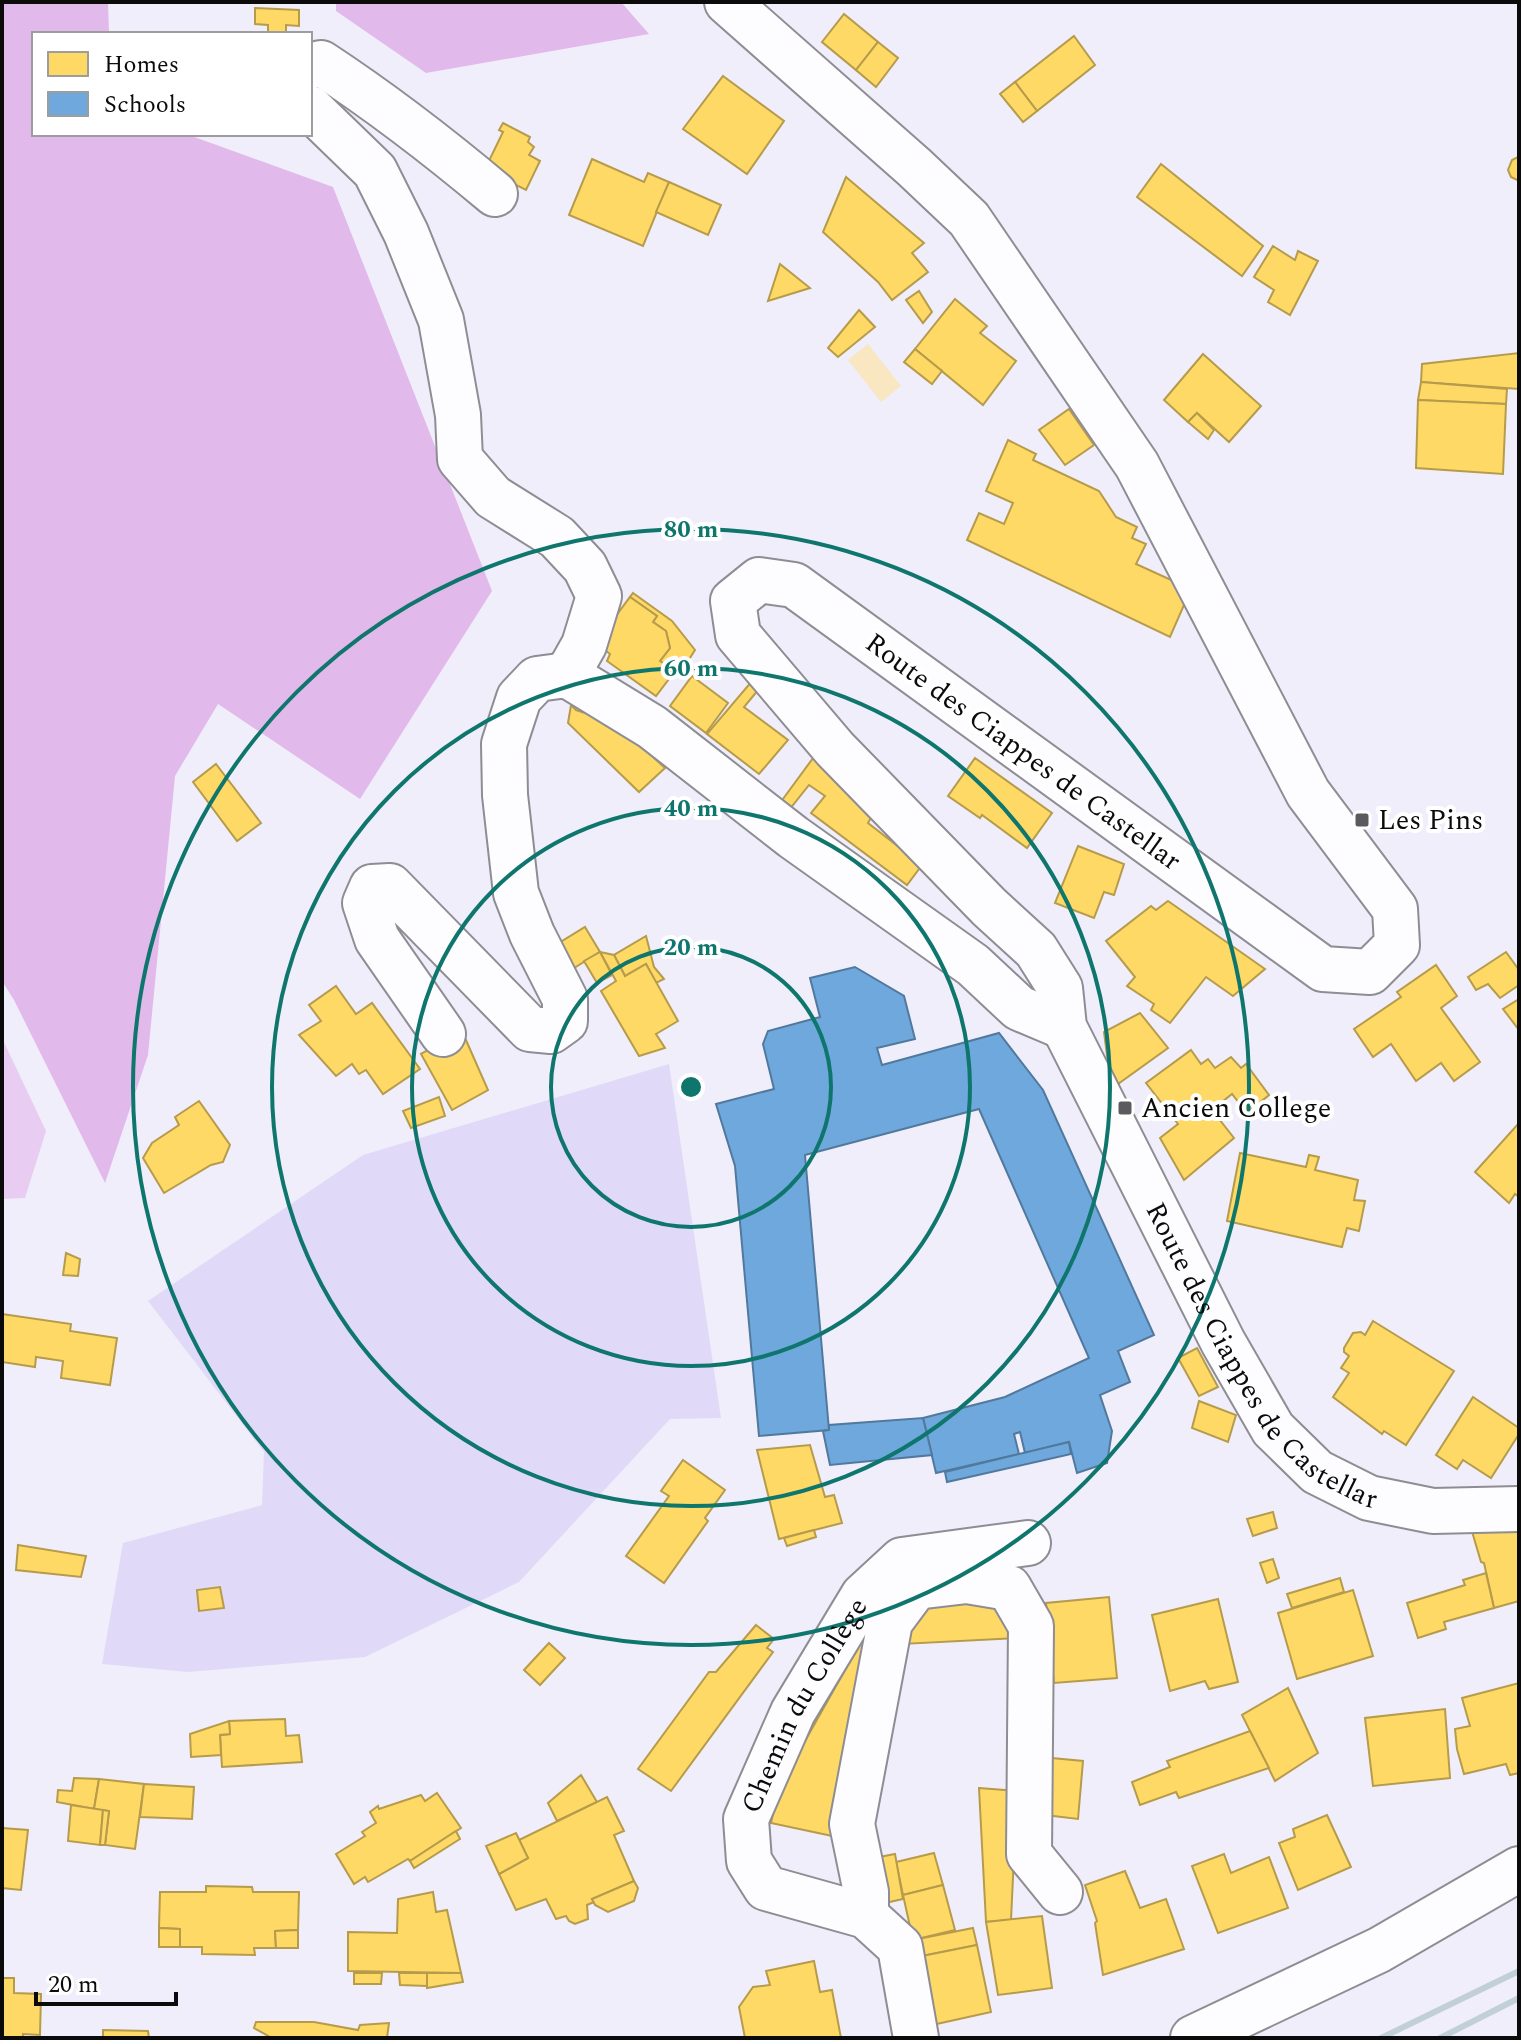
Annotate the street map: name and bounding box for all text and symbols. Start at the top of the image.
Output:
legend [32,32,312,136]
text: Homes [104,47,179,83]
text: Schools [104,87,186,123]
text: 80 m [664,512,719,548]
street label: Route des Ciappes de Castellar [856,622,1190,882]
text: 60 m [664,651,719,687]
text: 40 m [664,791,719,827]
place label: Les Pins [1378,799,1483,842]
marker: Les Pins [1353,811,1371,829]
text: 20 m [664,930,719,966]
centre of rings [677,1073,705,1101]
place label: Ancien College [1141,1087,1331,1130]
marker: Ancien College [1116,1099,1134,1117]
street label: Route des Ciappes de Castellar [1134,1195,1381,1521]
street label: Chemin du Collège [730,1589,879,1820]
scale bar [36,1956,176,2006]
text: 20 m [48,1967,99,2003]

